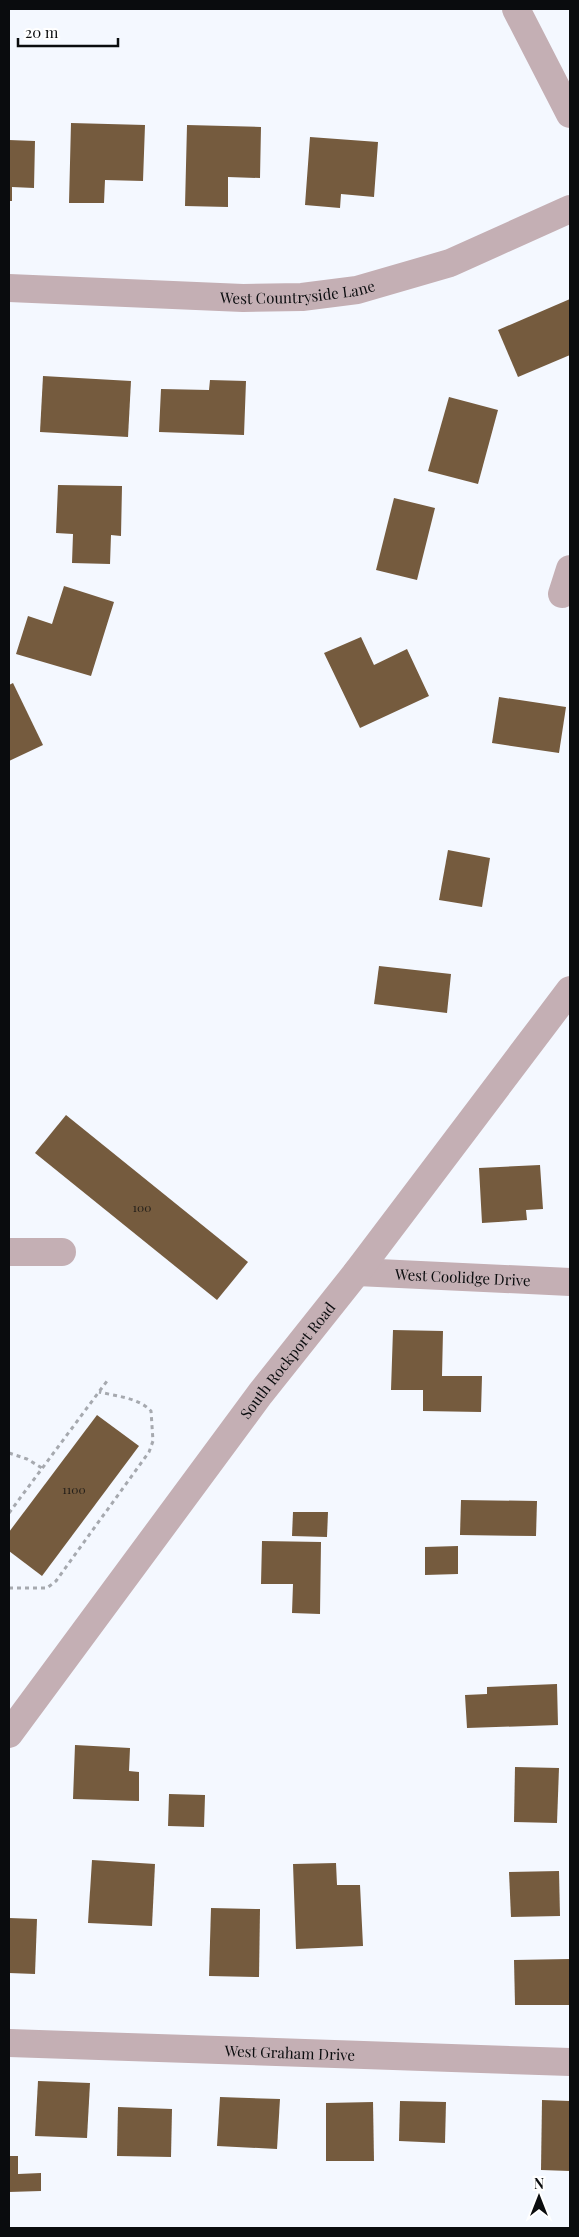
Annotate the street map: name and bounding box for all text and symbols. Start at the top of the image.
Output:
scale bar [18,15,118,47]
text: 20 m [25,22,59,42]
street label: West Countryside Lane [219,275,377,308]
house number: 100 [133,1199,151,1215]
street label: West Coolidge Drive [394,1264,531,1290]
street label: South Rockport Road [235,1298,340,1423]
house number: 1100 [62,1481,86,1497]
street label: West Graham Drive [223,2040,355,2065]
north arrow [514,2172,564,2222]
text: N [534,2174,544,2193]

